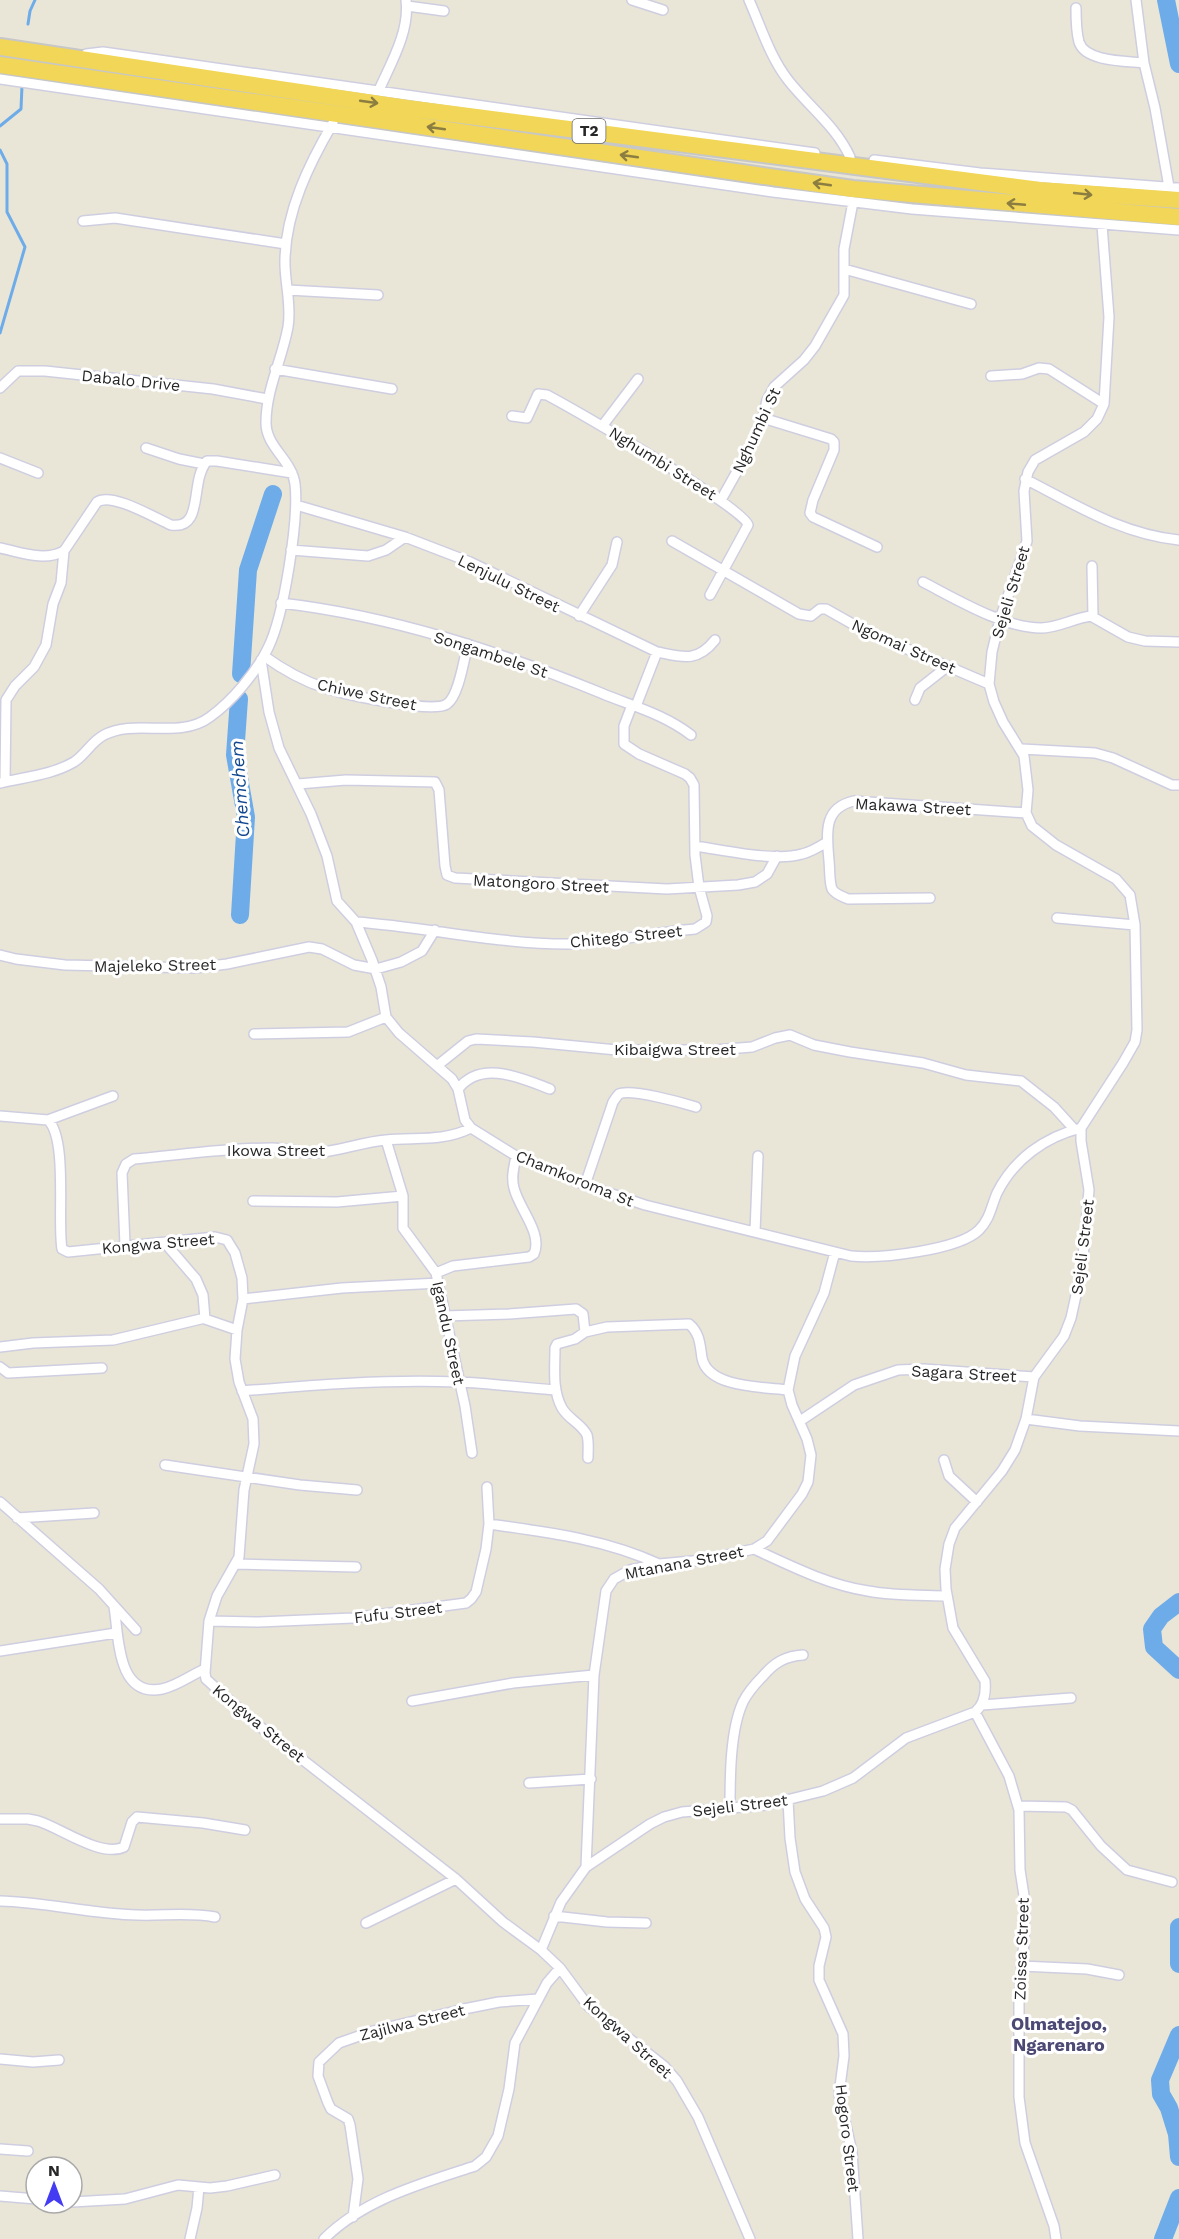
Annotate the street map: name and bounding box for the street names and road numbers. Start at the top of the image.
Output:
road number: T2 [572,119,606,143]
street label: Dabalo Drive [81,366,181,395]
street label: Nghumbi St [728,384,785,476]
street label: Nghumbi Street [606,423,720,504]
street label: Sejeli Street [987,543,1034,641]
street label: Lenjulu Street [455,551,563,616]
street label: Ngomai Street [849,615,959,678]
street label: Songambele St [432,627,550,682]
street label: Chiwe Street [315,675,419,714]
street label: Makawa Street [855,794,972,819]
street label: Matongoro Street [473,870,610,897]
street label: Chitego Street [569,921,683,952]
street label: Majeleko Street [94,955,217,976]
street label: Kibaigwa Street [614,1040,736,1059]
street label: Ikowa Street [227,1141,325,1160]
street label: Chamkoroma St [513,1146,637,1211]
street label: Sejeli Street [1067,1198,1098,1296]
street label: Kongwa Street [101,1229,216,1258]
street label: Igandu Street [428,1280,469,1387]
street label: Sagara Street [911,1361,1017,1386]
street label: Mtanana Street [623,1542,745,1583]
street label: Fufu Street [353,1598,444,1627]
street label: Kongwa Street [209,1680,309,1767]
street label: Sejeli Street [691,1790,789,1821]
street label: Zoissa Street [1010,1897,1033,2001]
street label: Kongwa Street [579,1992,676,2082]
street label: Zajilwa Street [358,2000,467,2045]
street label: Hogoro Street [831,2083,864,2194]

